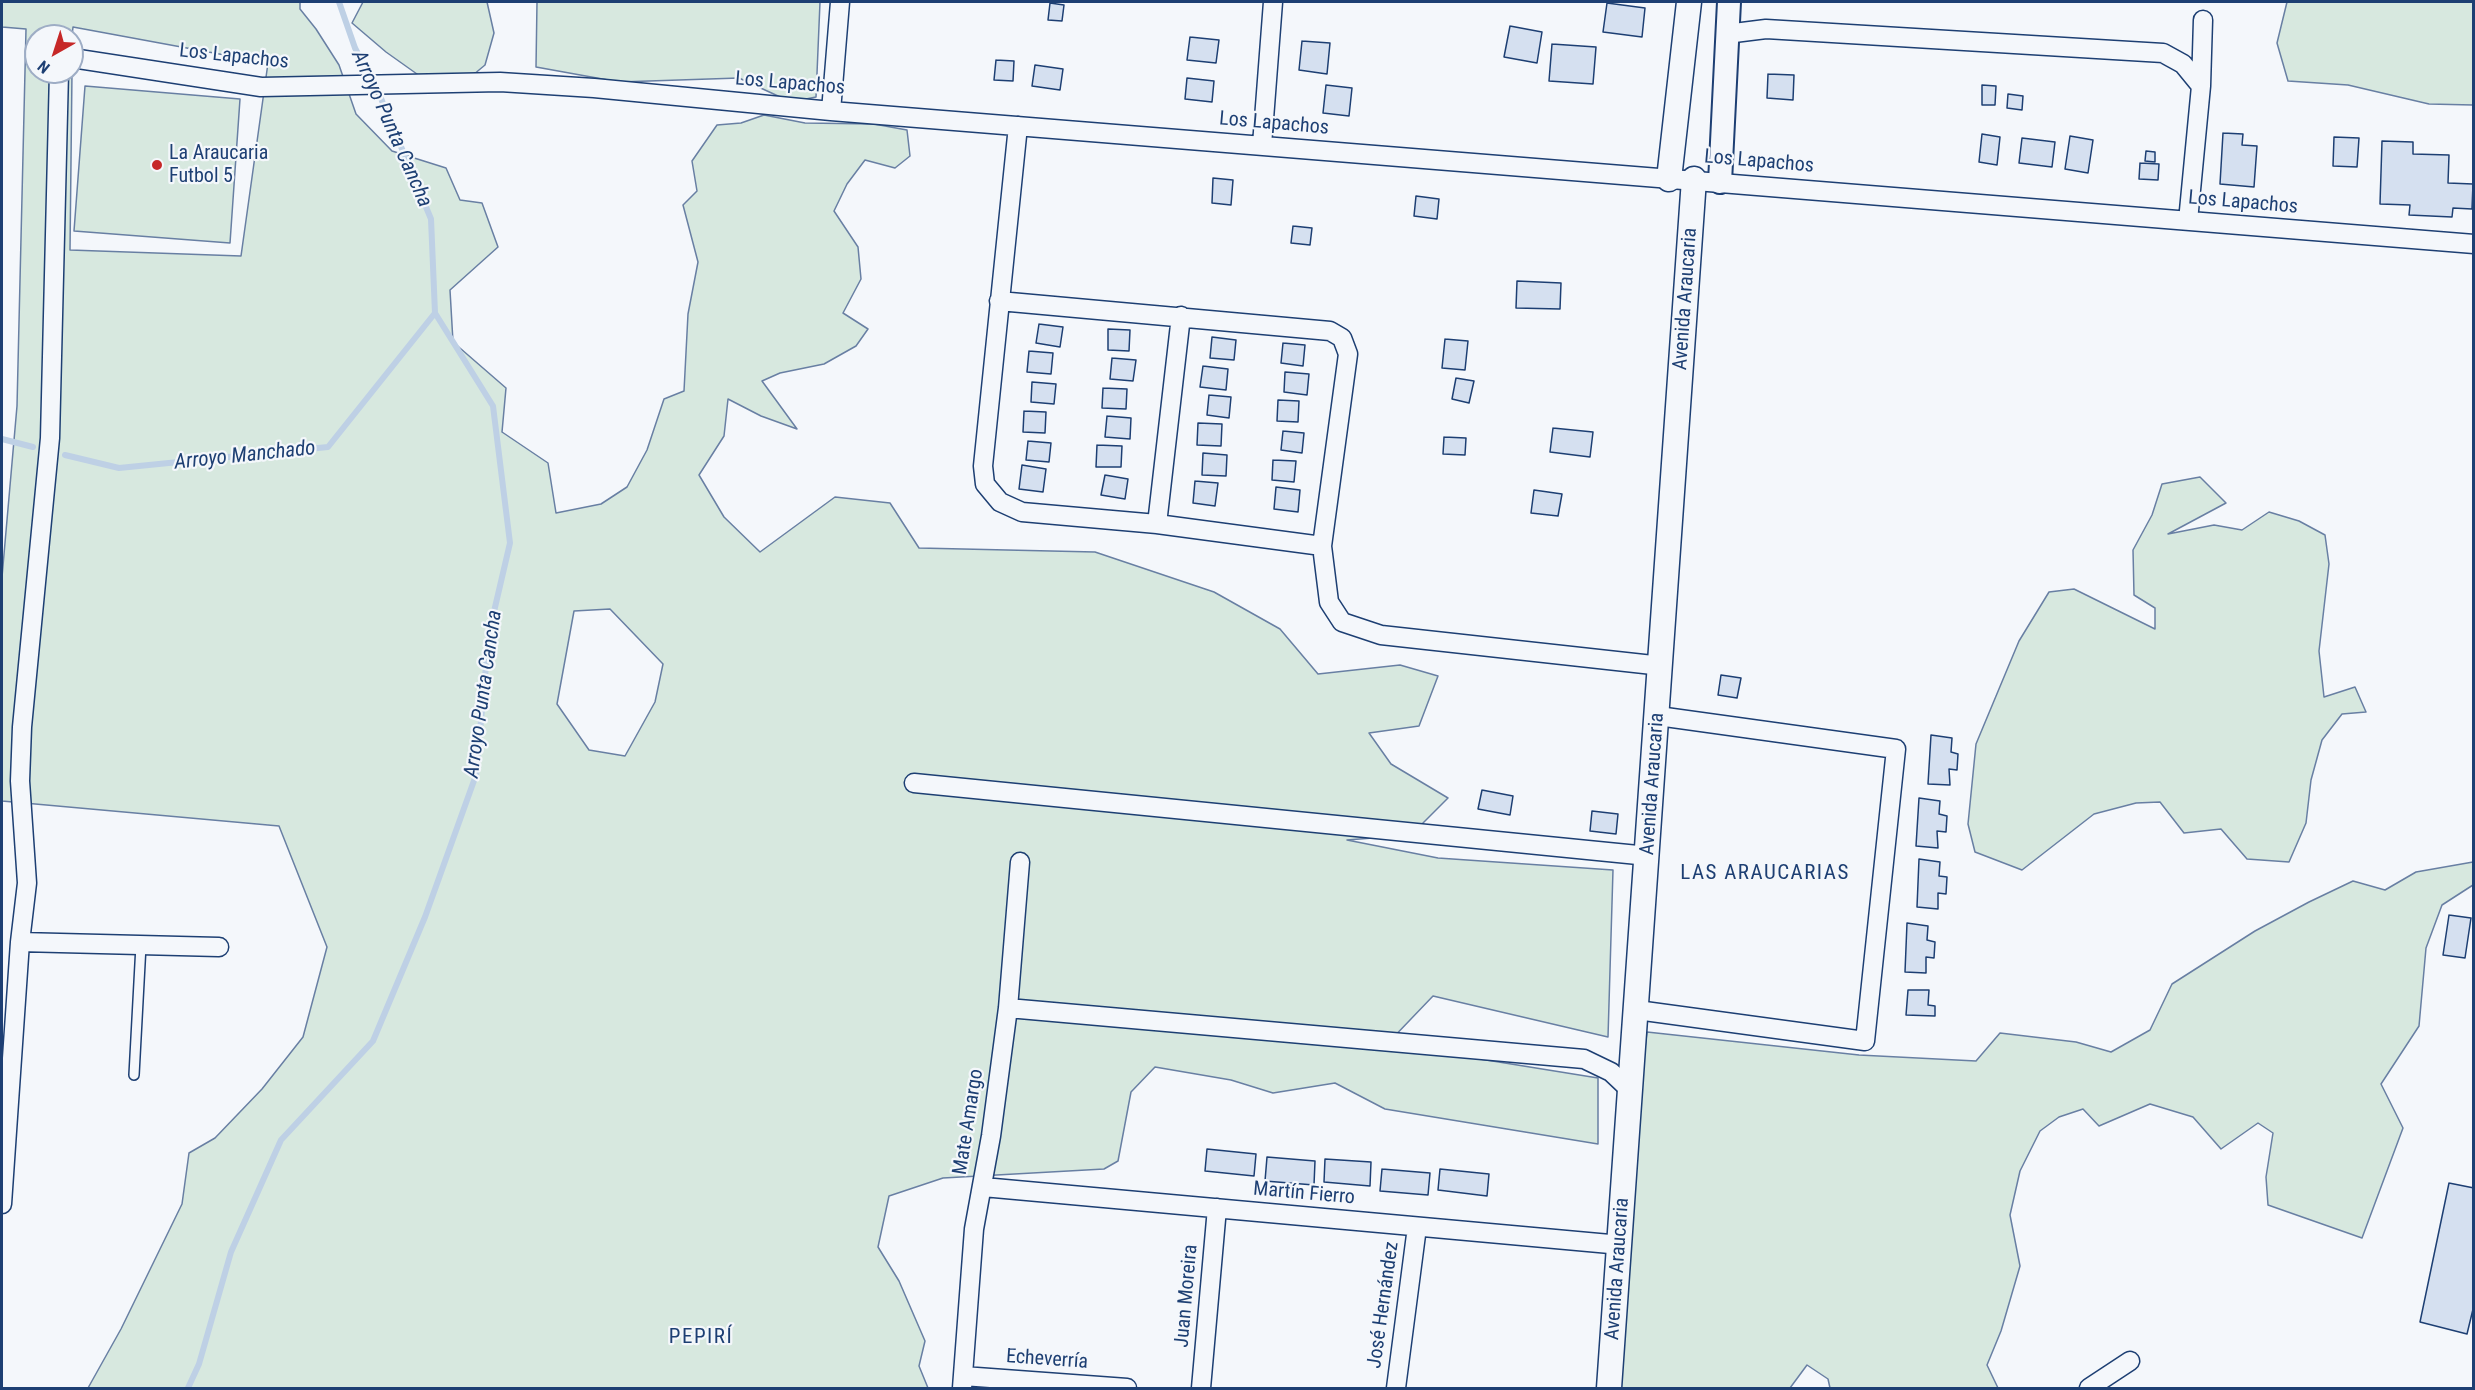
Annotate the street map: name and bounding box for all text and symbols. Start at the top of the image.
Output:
north arrow [24,24,84,84]
street label: Los Lapachos [178,39,290,75]
water label: Arroyo Punta Cancha [345,47,437,211]
text: N [34,56,53,77]
street label: Los Lapachos [734,67,846,101]
street label: Los Lapachos [1218,107,1330,141]
place label: La Araucaria Futbol 5 [169,142,268,189]
street label: Los Lapachos [1703,145,1815,179]
marker: La Araucaria Futbol 5 [150,158,164,172]
street label: Los Lapachos [2187,186,2299,220]
street label: Avenida Araucaria [1669,227,1703,371]
water label: Arroyo Manchado [173,436,317,476]
water label: Arroyo Punta Cancha [460,609,508,779]
street label: Avenida Araucaria [1636,712,1670,856]
district label: LAS ARAUCARIAS [1680,861,1850,887]
street label: Mate Amargo [949,1068,989,1176]
street label: Martín Fierro [1252,1178,1356,1210]
street label: Avenida Araucaria [1601,1197,1635,1341]
street label: José Hernández [1363,1240,1405,1370]
street label: Juan Moreira [1171,1243,1203,1349]
district label: PEPIRÍ [669,1325,733,1351]
street label: Echeverría [1005,1345,1089,1375]

